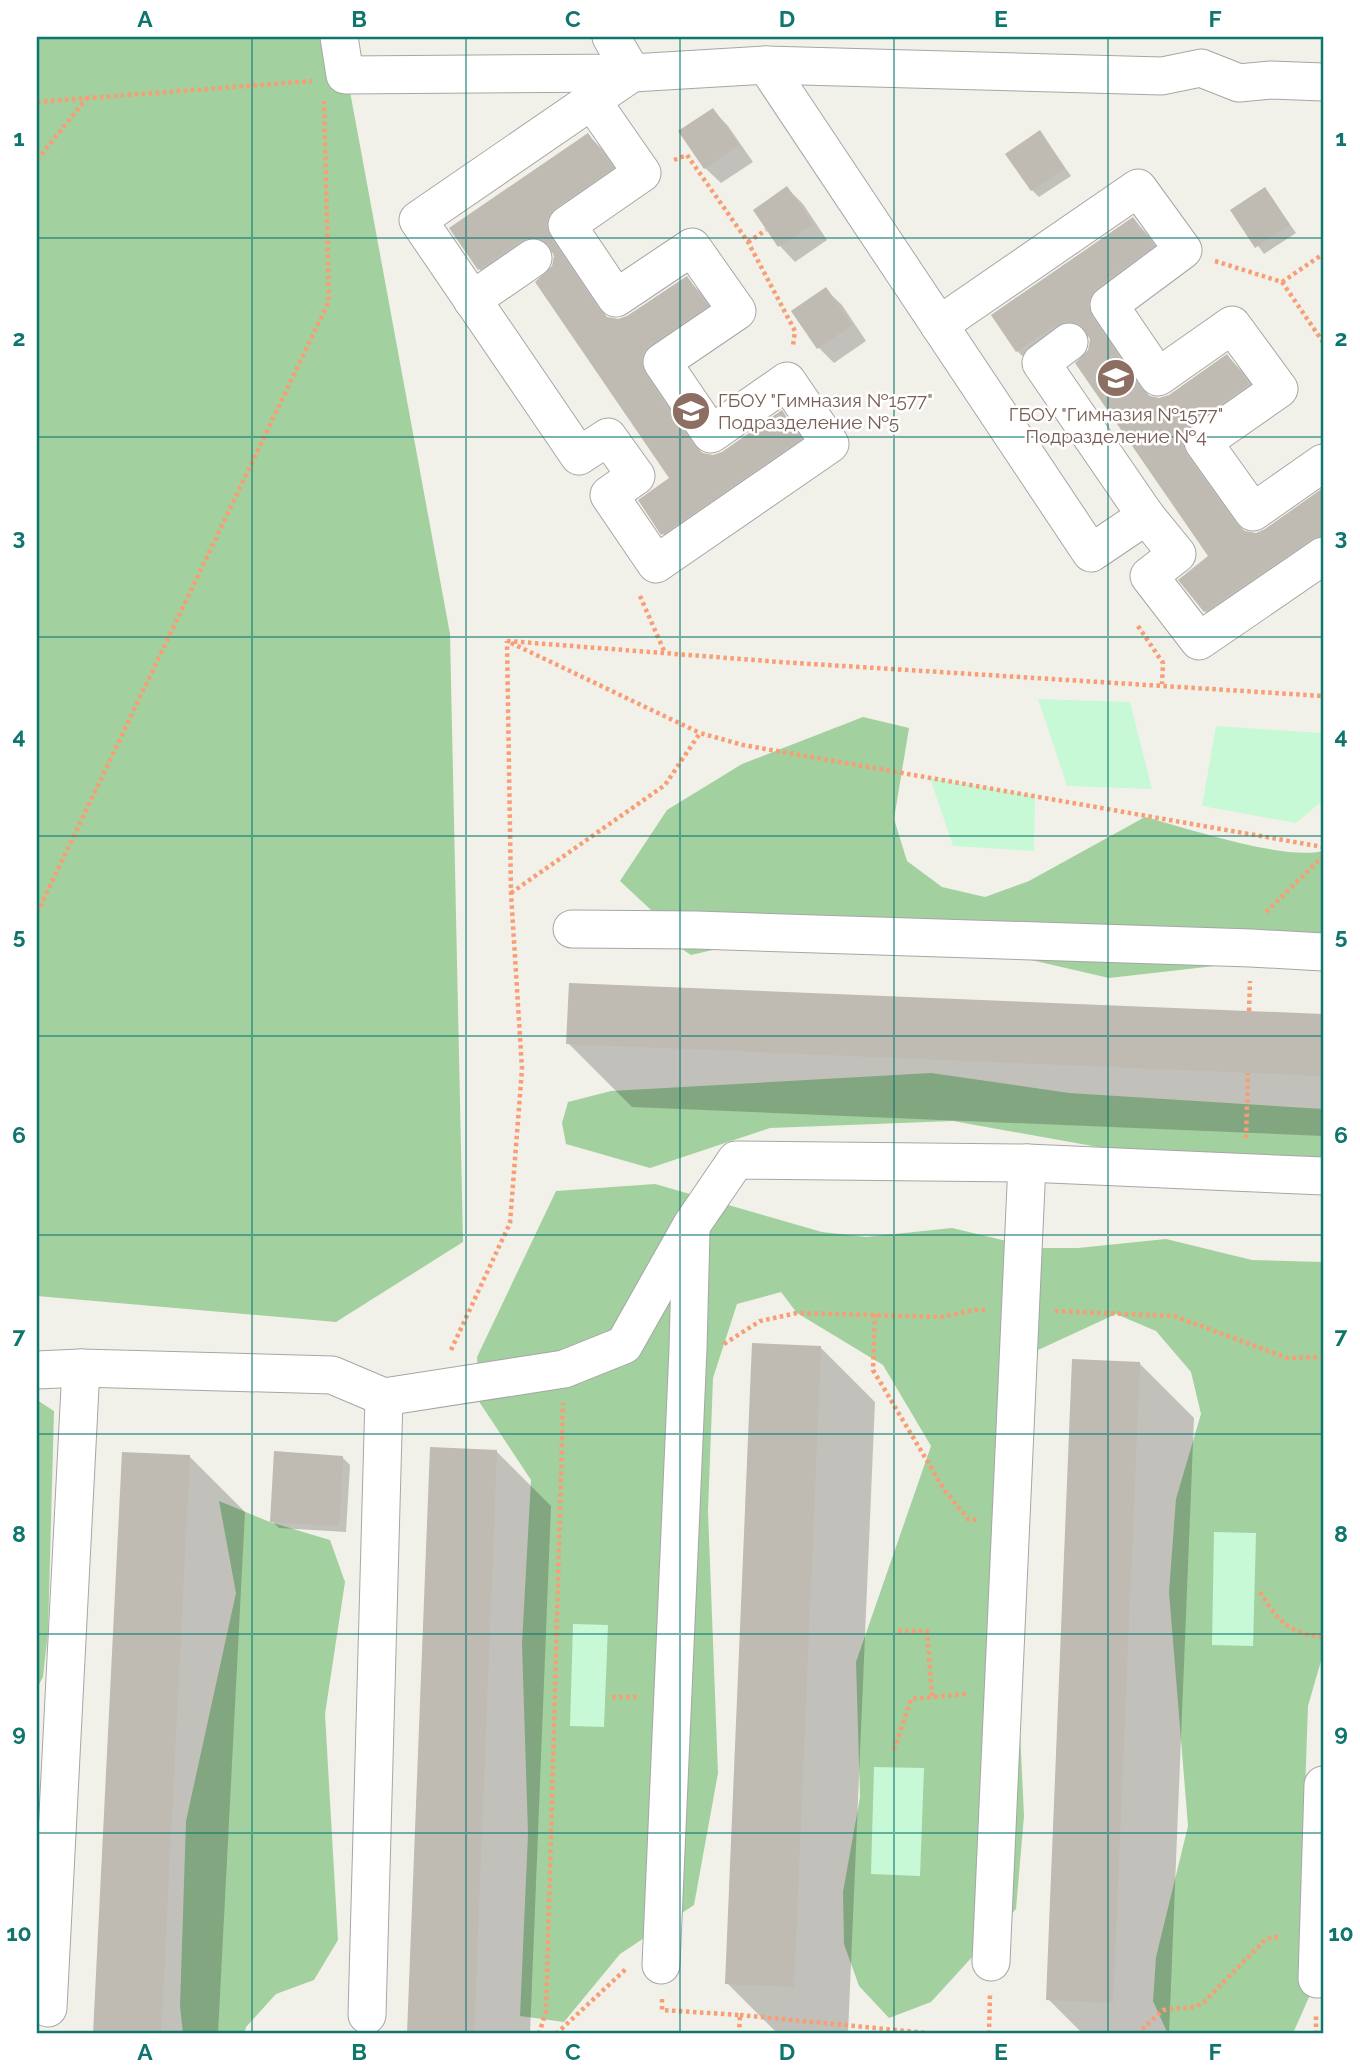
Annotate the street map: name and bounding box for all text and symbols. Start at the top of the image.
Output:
text: A [137,5,153,32]
text: B [351,5,367,32]
text: C [565,5,581,32]
text: D [779,5,795,32]
text: E [994,5,1008,32]
text: F [1208,5,1222,32]
text: 1 [13,124,25,151]
text: 1 [1335,124,1347,151]
text: 2 [13,324,25,351]
text: 2 [1335,324,1347,351]
school or university icon: ГБОУ "Гимназия №1577" Подразделение №4 [1095,357,1137,399]
place label: ГБОУ "Гимназия №1577" Подразделение №5 [718,389,933,433]
school or university icon: ГБОУ "Гимназия №1577" Подразделение №5 [670,390,712,432]
place label: ГБОУ "Гимназия №1577" Подразделение №4 [1009,403,1223,447]
text: 3 [13,523,25,550]
text: 3 [1335,523,1347,550]
text: 4 [12,722,26,749]
text: 4 [1334,722,1348,749]
text: 5 [13,922,26,949]
text: 5 [1335,922,1348,949]
text: 6 [12,1121,26,1148]
text: 6 [1334,1121,1348,1148]
text: 7 [13,1321,26,1348]
text: 7 [1335,1321,1348,1348]
text: 8 [12,1520,26,1547]
text: 8 [1334,1520,1348,1547]
text: 9 [12,1719,26,1746]
text: 9 [1334,1719,1348,1746]
text: 10 [6,1919,32,1946]
text: 10 [1328,1919,1354,1946]
text: A [137,2038,153,2065]
text: B [351,2038,367,2065]
text: C [565,2038,581,2065]
text: D [779,2038,795,2065]
text: E [994,2038,1008,2065]
text: F [1208,2038,1222,2065]

